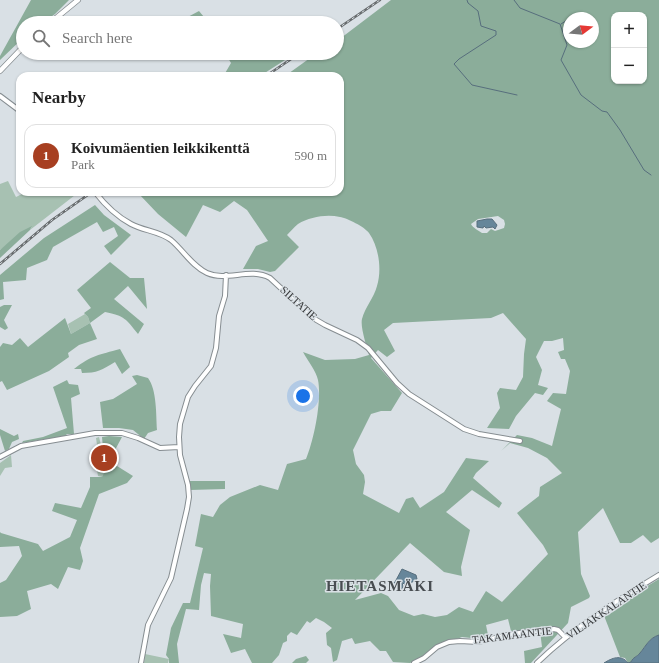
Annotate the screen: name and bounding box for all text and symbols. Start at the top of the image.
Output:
north arrow [563,12,599,48]
map controls [611,12,647,84]
button: + [611,12,647,48]
search box [16,16,344,60]
icon: search [30,27,52,49]
text: Search here [62,30,132,46]
button: − [611,48,647,84]
text: Nearby [32,88,86,107]
text: Koivumäentien leikkikenttä [71,140,250,156]
text: 1 [43,148,49,163]
text: 590 m [294,148,327,163]
text: Park [71,157,95,172]
street label: SILTATIE [278,283,320,323]
your location [293,386,313,406]
pin: 1 [91,443,117,473]
district label: HIETASMÄKI [326,578,434,594]
street label: VILJAKKALANTIE [564,579,649,641]
street label: TAKAMAANTIE [471,624,553,646]

